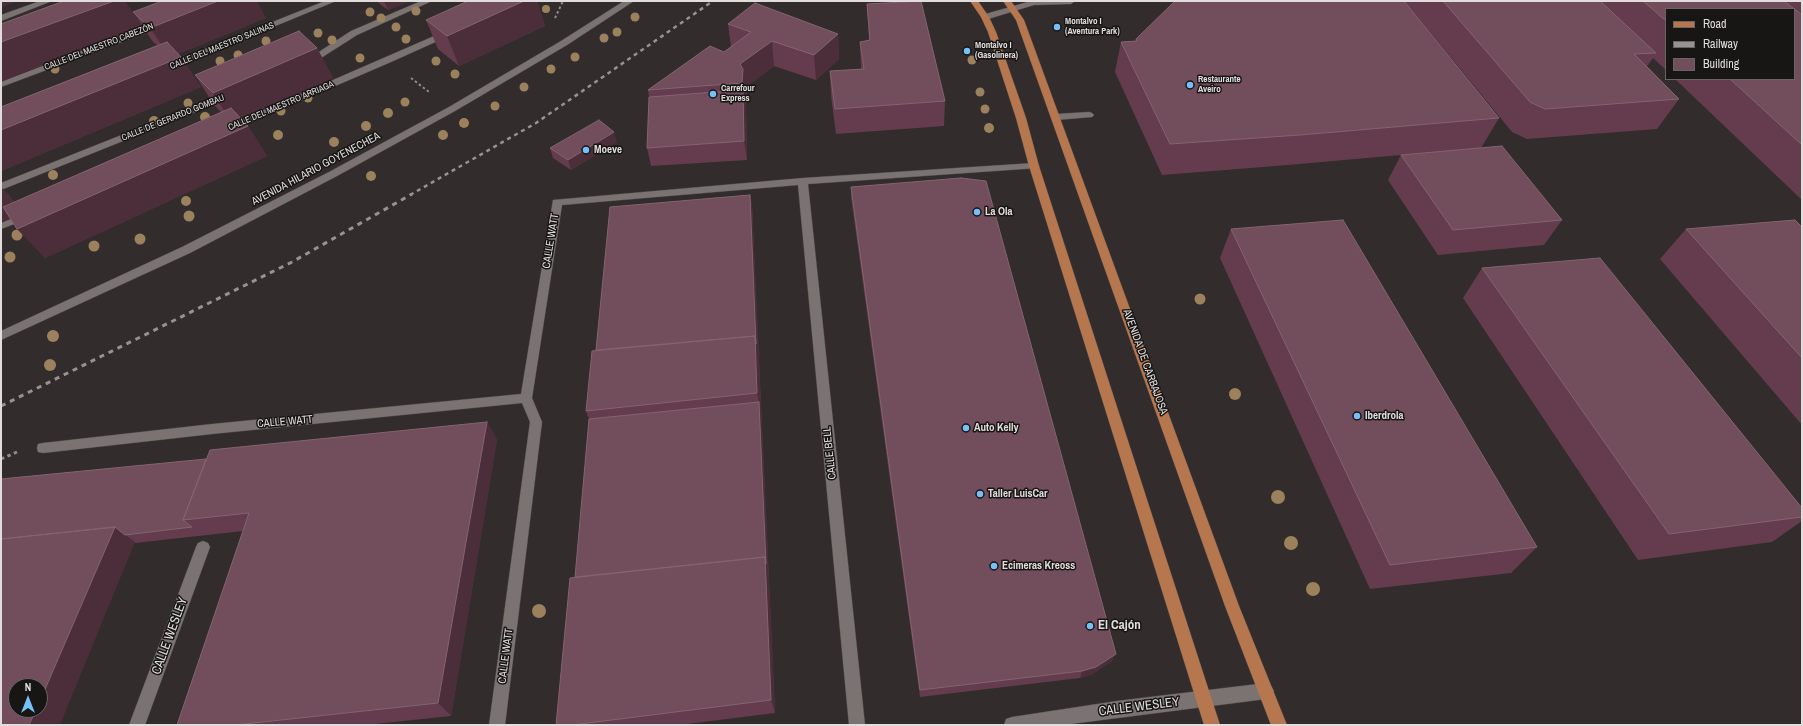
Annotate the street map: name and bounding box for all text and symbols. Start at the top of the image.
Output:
legend [1665,8,1795,80]
text: Road [1703,16,1727,32]
place label: Montalvo I (Aventura Park) [1065,17,1120,38]
street label: CALLE DEL MAESTRO SALINAS [168,20,276,72]
street label: CALLE DEL MAESTRO CABEZÓN [43,21,155,73]
marker: Montalvo I (Aventura Park) [1052,22,1062,32]
text: Railway [1703,36,1738,52]
place label: Montalvo I (Gasolinera) [975,41,1018,62]
marker: Montalvo I (Gasolinera) [962,46,972,56]
text: Building [1703,56,1739,72]
place label: Restaurante Aveiro [1198,75,1241,96]
street label: CALLE DEL MAESTRO ARRIAGA [227,79,335,133]
marker: Restaurante Aveiro [1185,80,1195,90]
place label: Carrefour Express [721,84,755,105]
marker: Carrefour Express [708,89,718,99]
street label: CALLE DE GERARDO GOMBAU [120,92,226,144]
street label: AVENIDA HILARIO GOYENECHEA [249,129,383,209]
place label: Moeve [594,143,622,157]
marker: Moeve [581,145,591,155]
place label: La Ola [985,205,1013,219]
marker: La Ola [972,207,982,217]
street label: CALLE WATT [540,212,562,270]
street label: AVENIDA DE CARBAJOSA [1120,308,1170,416]
place label: Iberdrola [1365,409,1404,423]
marker: Iberdrola [1352,411,1362,421]
street label: CALLE WATT [257,413,313,431]
place label: Auto Kelly [974,421,1019,435]
marker: Auto Kelly [961,423,971,433]
street label: CALLE BELL [821,426,839,480]
place label: Taller LuisCar [988,487,1047,501]
marker: Taller LuisCar [975,489,985,499]
place label: Ecimeras Kreoss [1002,559,1075,573]
marker: Ecimeras Kreoss [989,561,999,571]
street label: CALLE WESLEY [149,595,191,677]
place label: El Cajón [1098,618,1141,634]
marker: El Cajón [1085,621,1095,631]
street label: CALLE WATT [496,628,516,684]
north arrow [8,678,48,718]
text: N [25,680,31,694]
street label: CALLE WESLEY [1098,694,1180,720]

